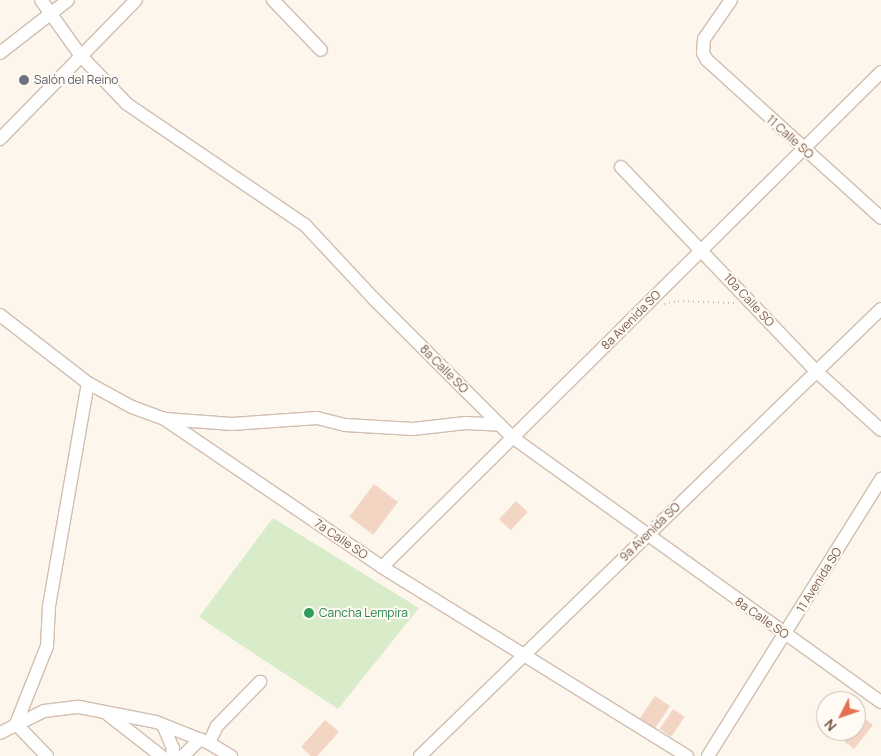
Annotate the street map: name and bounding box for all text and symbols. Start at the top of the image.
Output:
place label: Salón del Reino [34,73,118,87]
marker: Salón del Reino [18,74,30,86]
street label: 11 Calle SO [764,112,816,162]
street label: 10a Calle SO [721,270,777,330]
street label: 8a Avenida SO [598,287,664,353]
street label: 8a Calle SO [417,342,471,396]
street label: 9a Avenida SO [617,500,683,564]
street label: 7a Calle SO [312,516,370,562]
street label: 11 Avenida SO [793,545,845,615]
street label: 8a Calle SO [732,594,792,642]
place label: Cancha Lempira [319,606,408,620]
marker: Cancha Lempira [303,607,315,619]
north arrow [816,691,866,741]
text: N [820,715,841,736]

